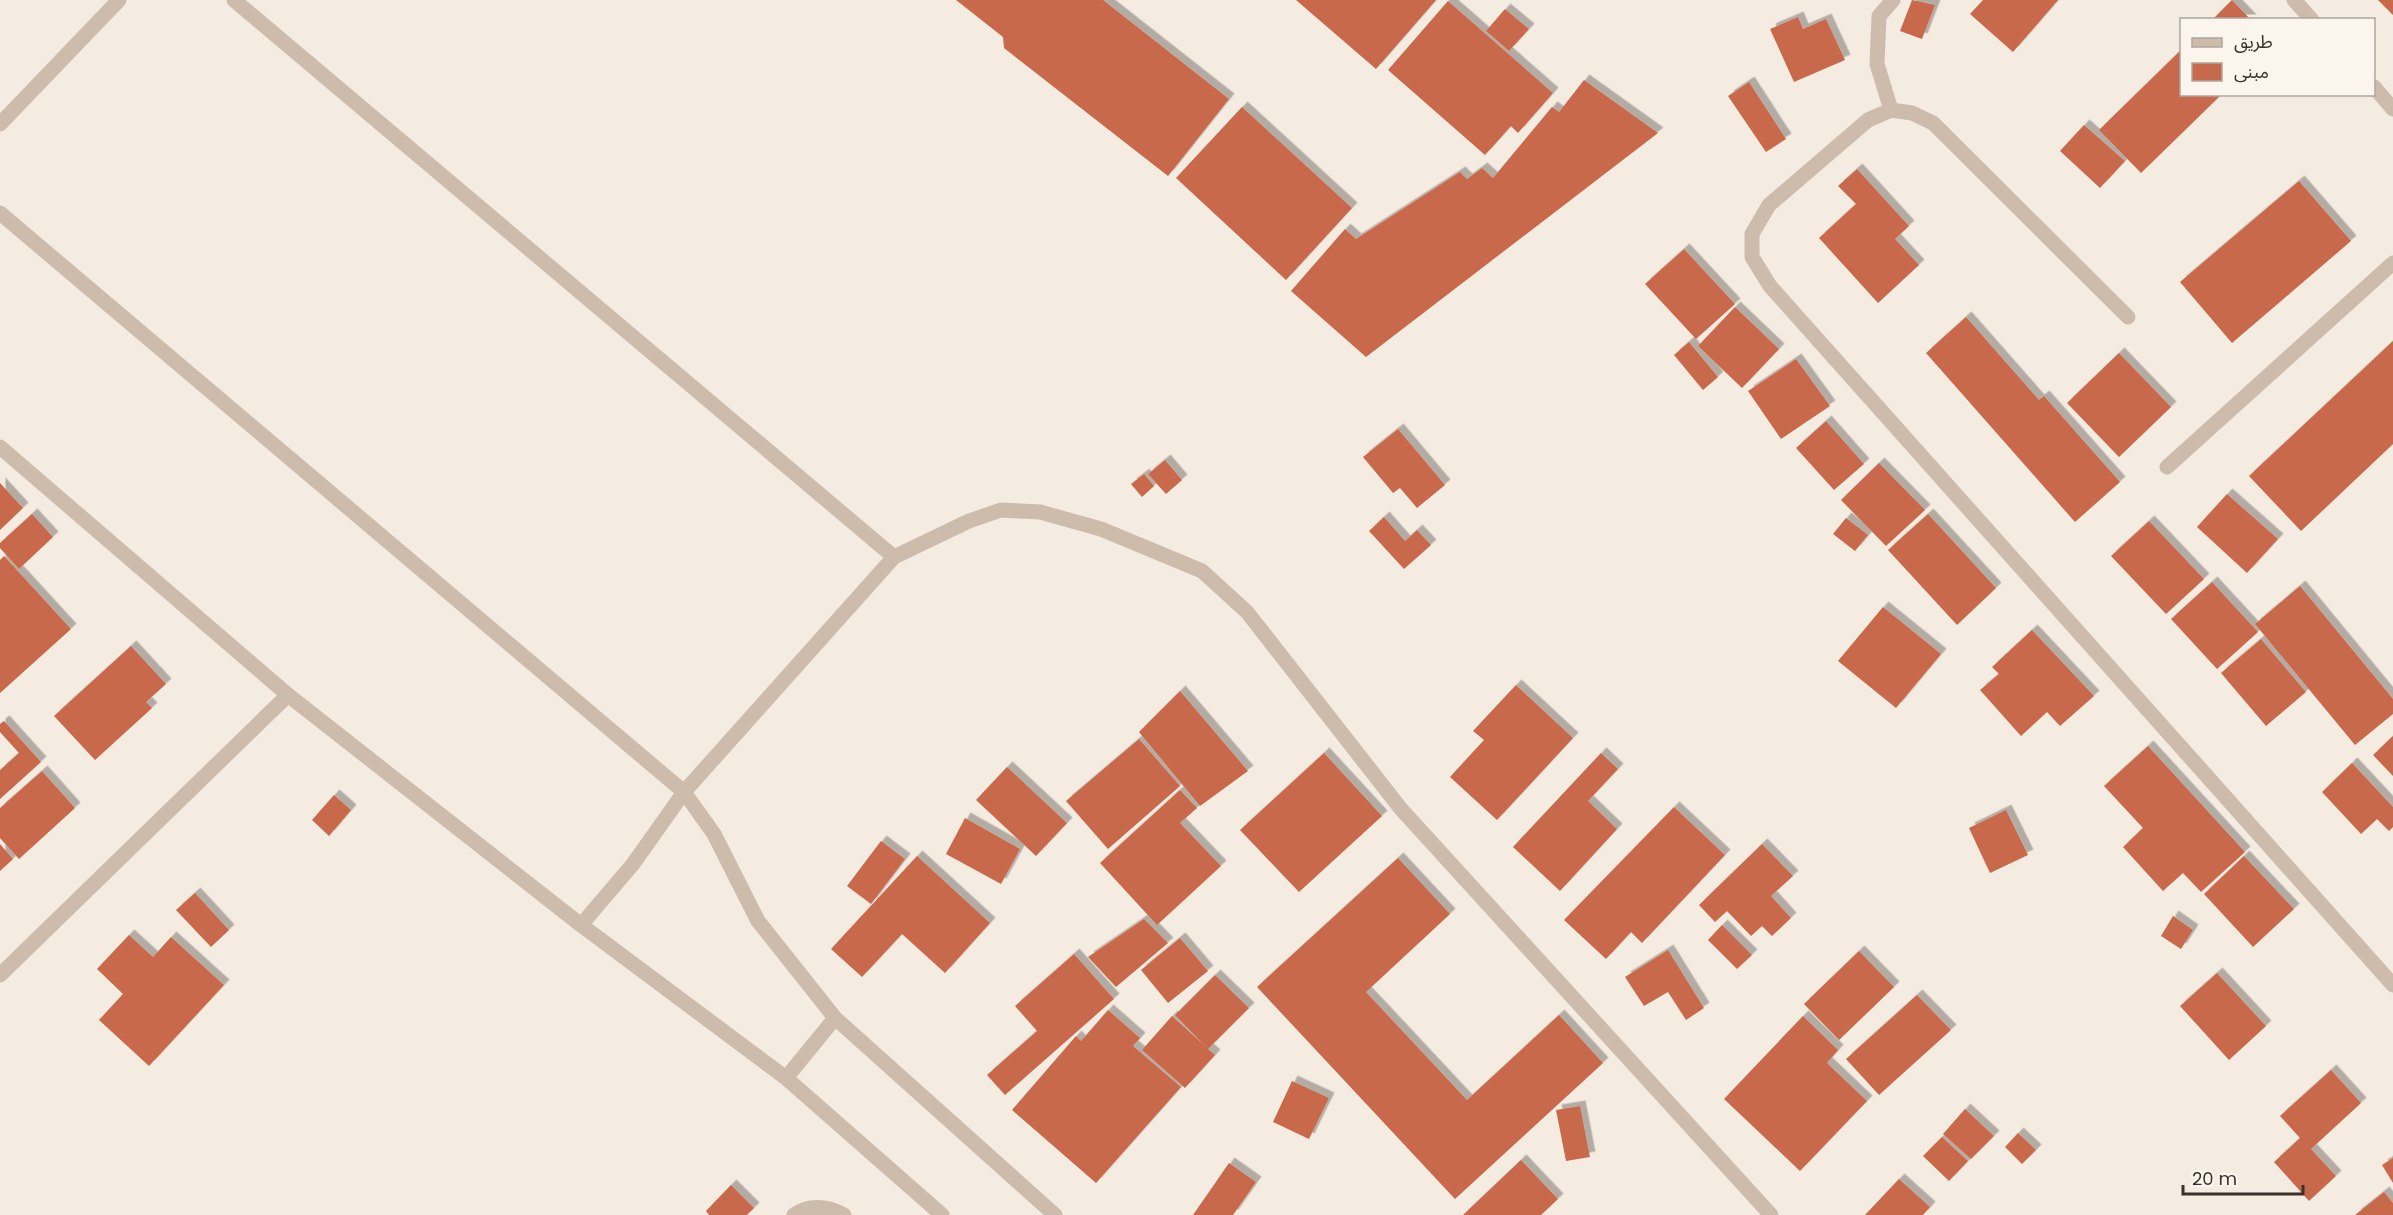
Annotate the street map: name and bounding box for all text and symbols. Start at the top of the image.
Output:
legend [2180,18,2375,96]
text: طريق [2234,29,2273,54]
text: مبنى [2234,59,2269,84]
scale bar [2183,1158,2303,1196]
text: 20 m [2192,1166,2237,1191]

